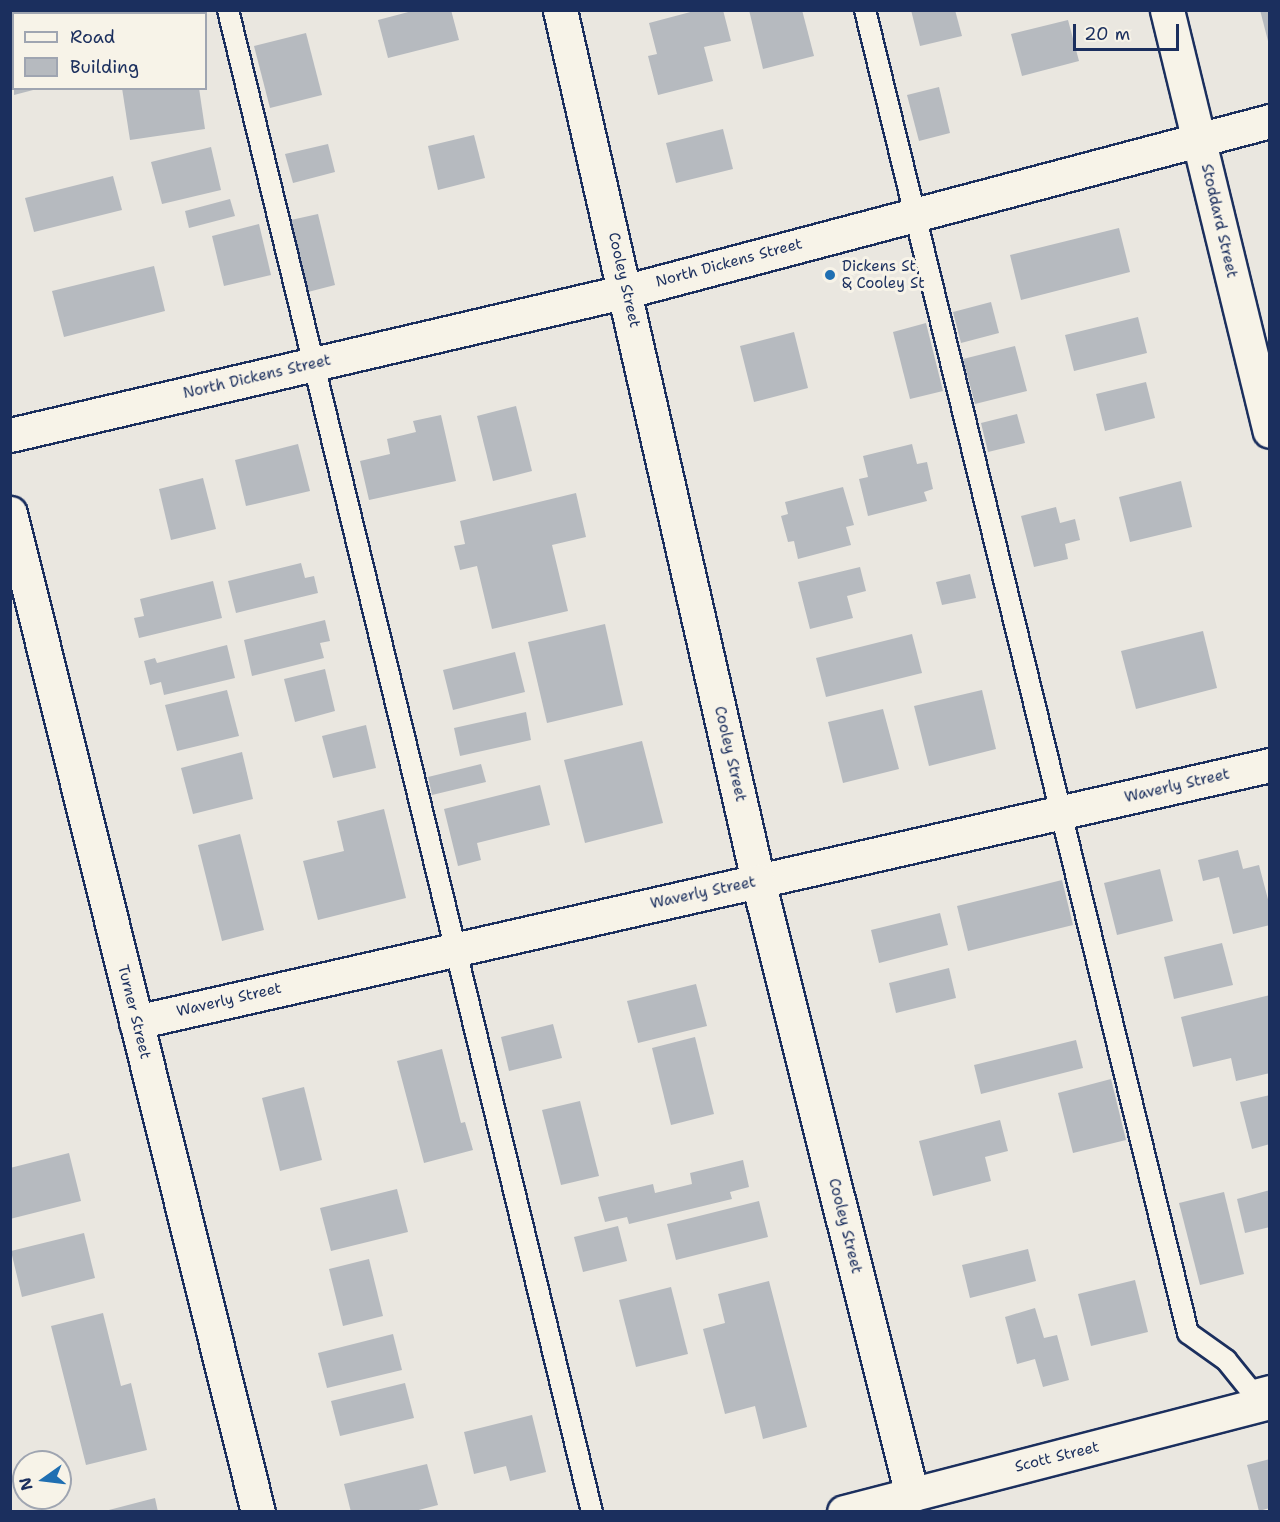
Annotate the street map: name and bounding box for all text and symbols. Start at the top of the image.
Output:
legend [12,12,207,90]
scale bar [1076,12,1182,50]
text: 20 m [1084,22,1130,46]
text: Road [70,25,115,49]
text: Building [70,55,139,79]
street label: Stoddard Street [1197,162,1241,280]
street label: Cooley Street [604,230,644,330]
street label: North Dickens Street [654,235,804,291]
place label: Dickens St & Cooley St [842,257,925,292]
marker: Dickens St & Cooley St [823,268,837,282]
street label: North Dickens Street [181,351,333,403]
street label: Cooley Street [710,704,750,804]
street label: Waverly Street [1123,765,1231,807]
street label: Waverly Street [649,873,757,913]
street label: Turner Street [114,963,154,1061]
street label: Waverly Street [175,979,283,1021]
street label: Cooley Street [824,1176,866,1276]
street label: Scott Street [1013,1438,1101,1476]
north arrow [12,1450,72,1510]
text: N [14,1475,38,1493]

